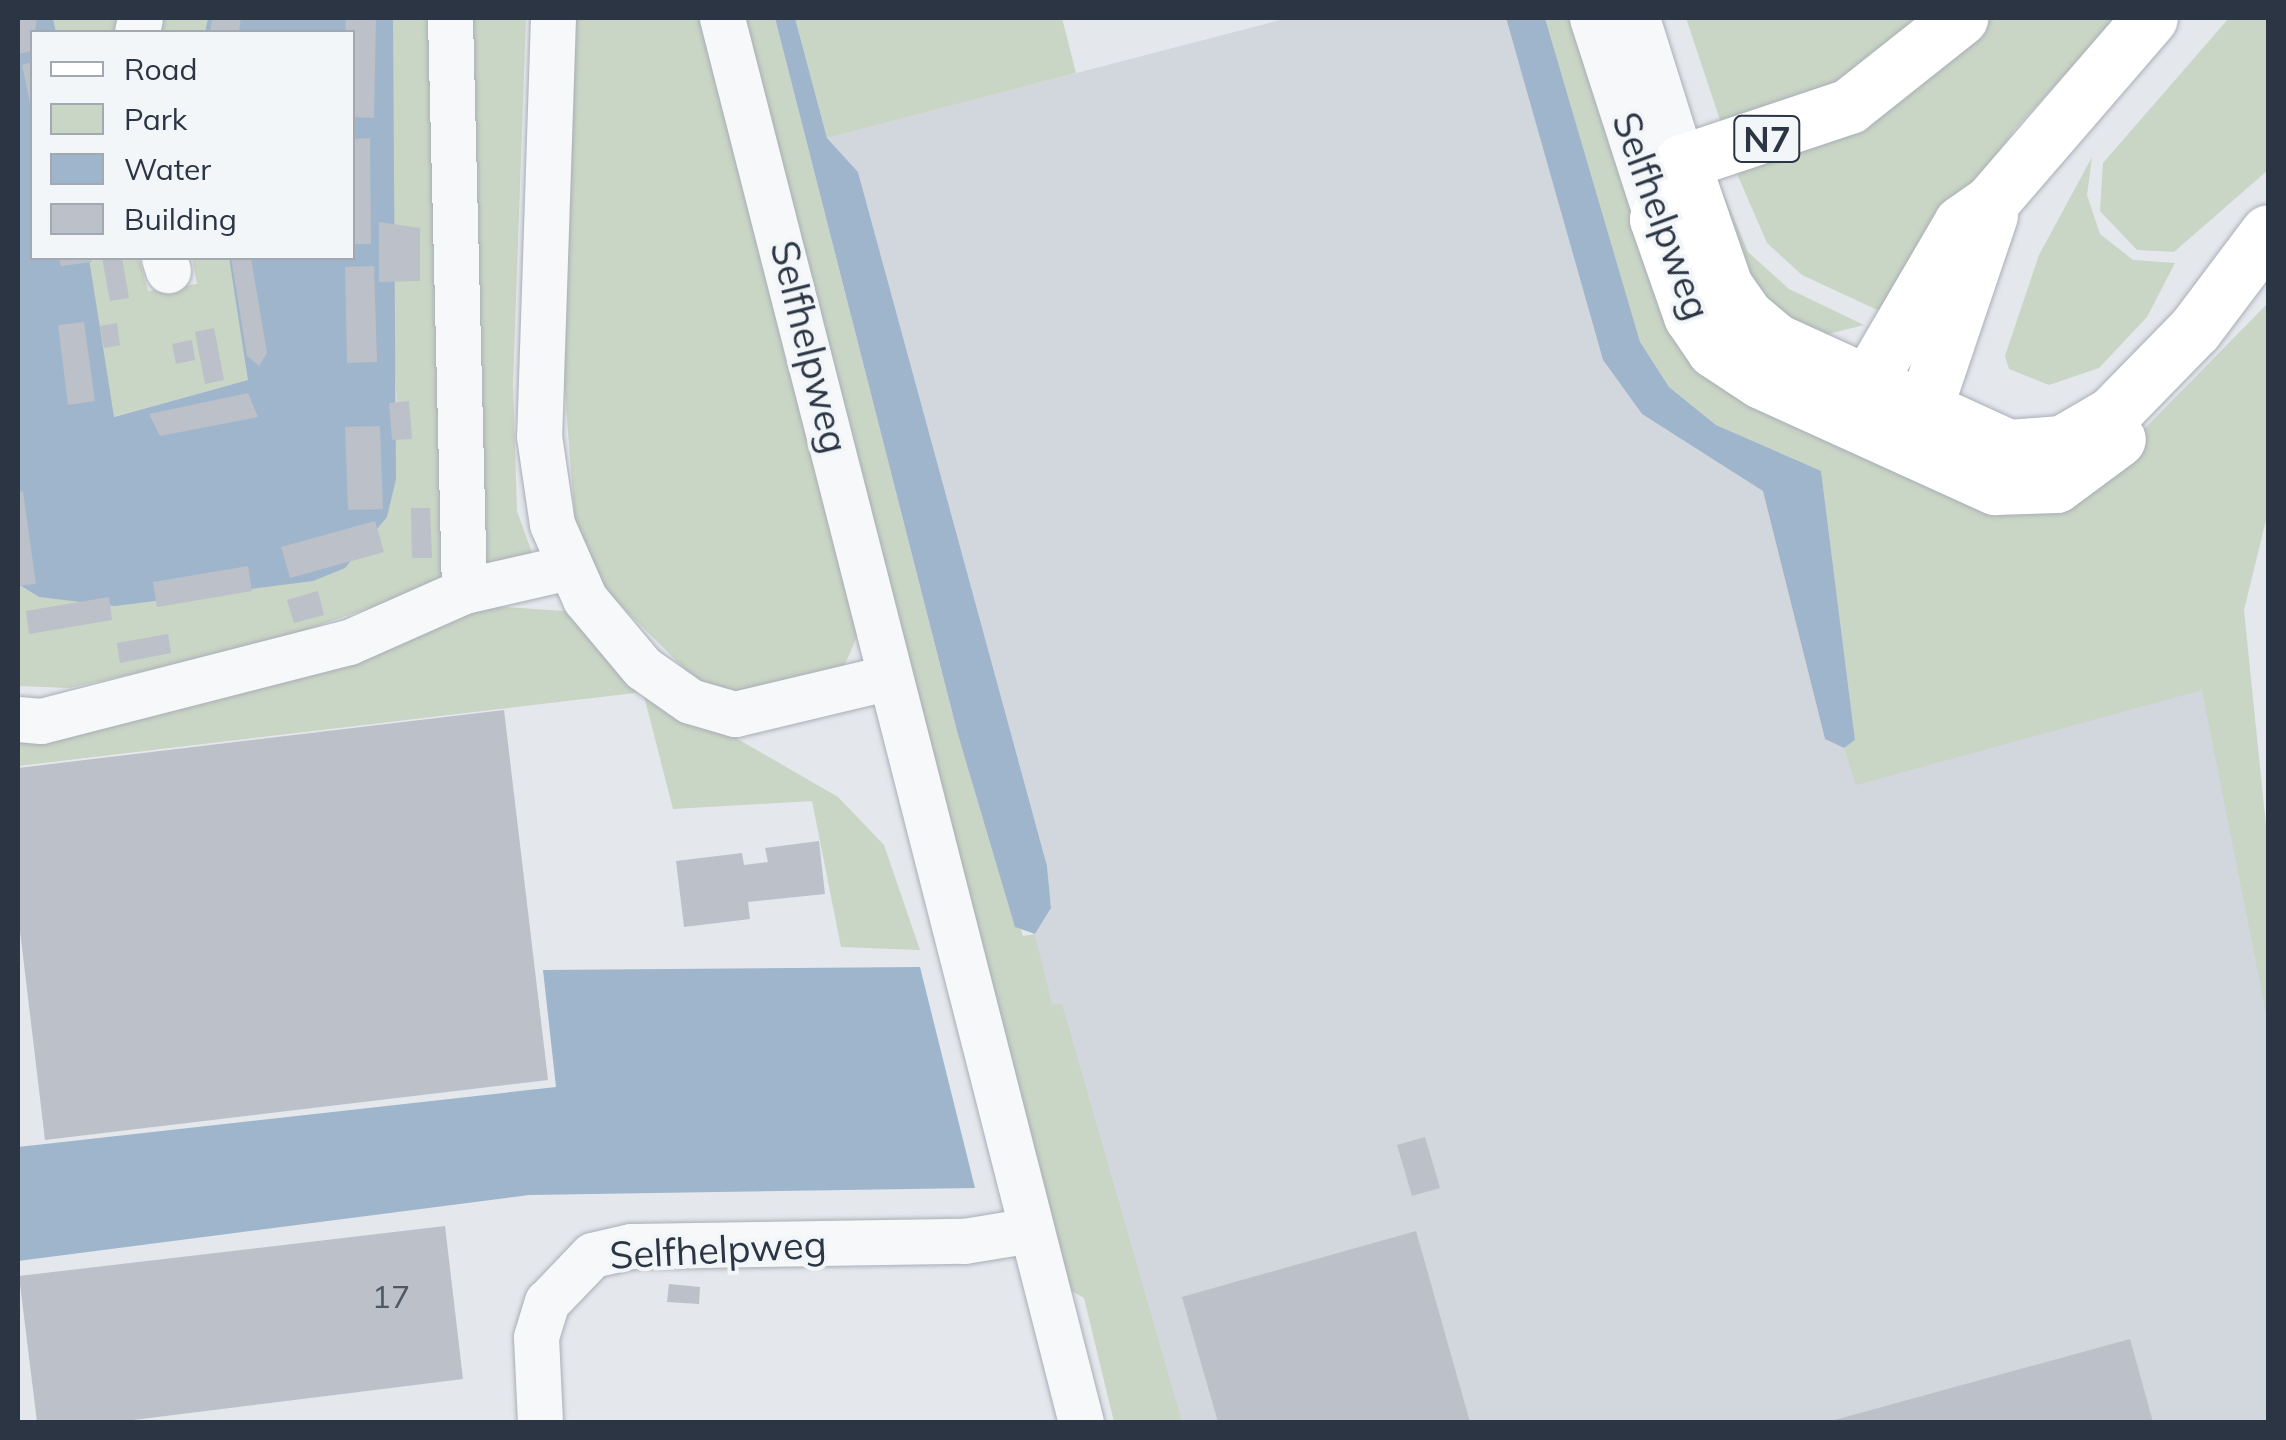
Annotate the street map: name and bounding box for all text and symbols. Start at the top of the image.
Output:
legend [30,30,355,260]
text: Road [124,50,198,88]
text: Park [124,100,187,138]
street label: Selfhelpweg [1602,106,1720,326]
road number: N7 [1732,109,1802,169]
text: Water [124,150,211,188]
text: Building [124,200,237,238]
street label: Selfhelpweg [761,236,857,458]
street label: Selfhelpweg [608,1222,828,1278]
house number: 17 [372,1277,410,1315]

